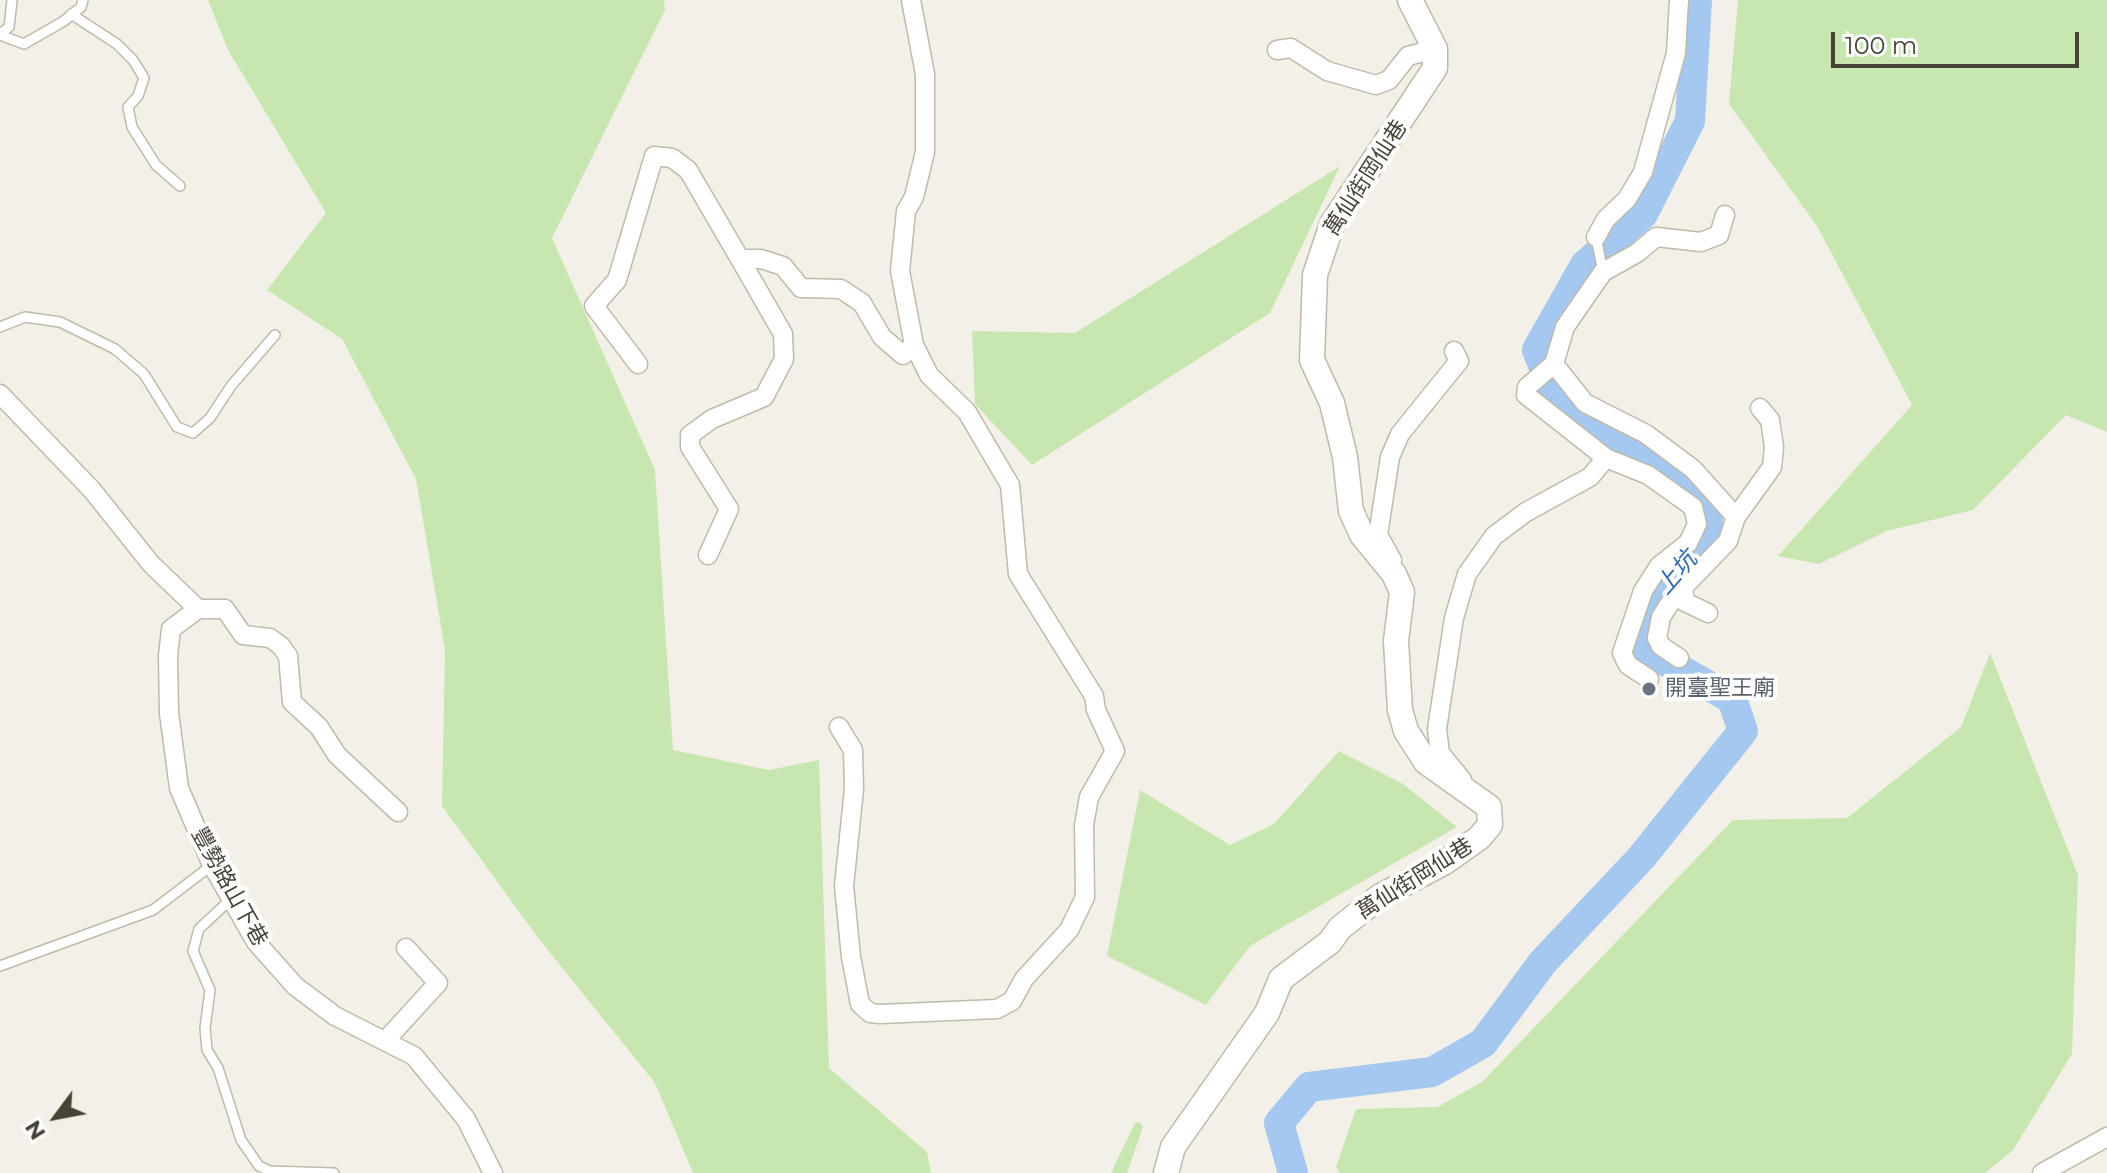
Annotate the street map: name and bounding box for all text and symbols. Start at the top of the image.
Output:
scale bar [1835,16,2083,66]
text: 100 m [1845,31,1917,60]
street label: 萬仙街岡仙巷 [1319,115,1413,241]
water label: 上坑 [1650,545,1704,601]
place label: 開臺聖王廟 [1665,676,1775,702]
marker: 開臺聖王廟 [1640,680,1658,698]
street label: 豐勢路山下巷 [185,823,273,951]
street label: 萬仙街岡仙巷 [1352,833,1478,925]
north arrow [16,1077,96,1157]
text: N [19,1115,51,1145]

